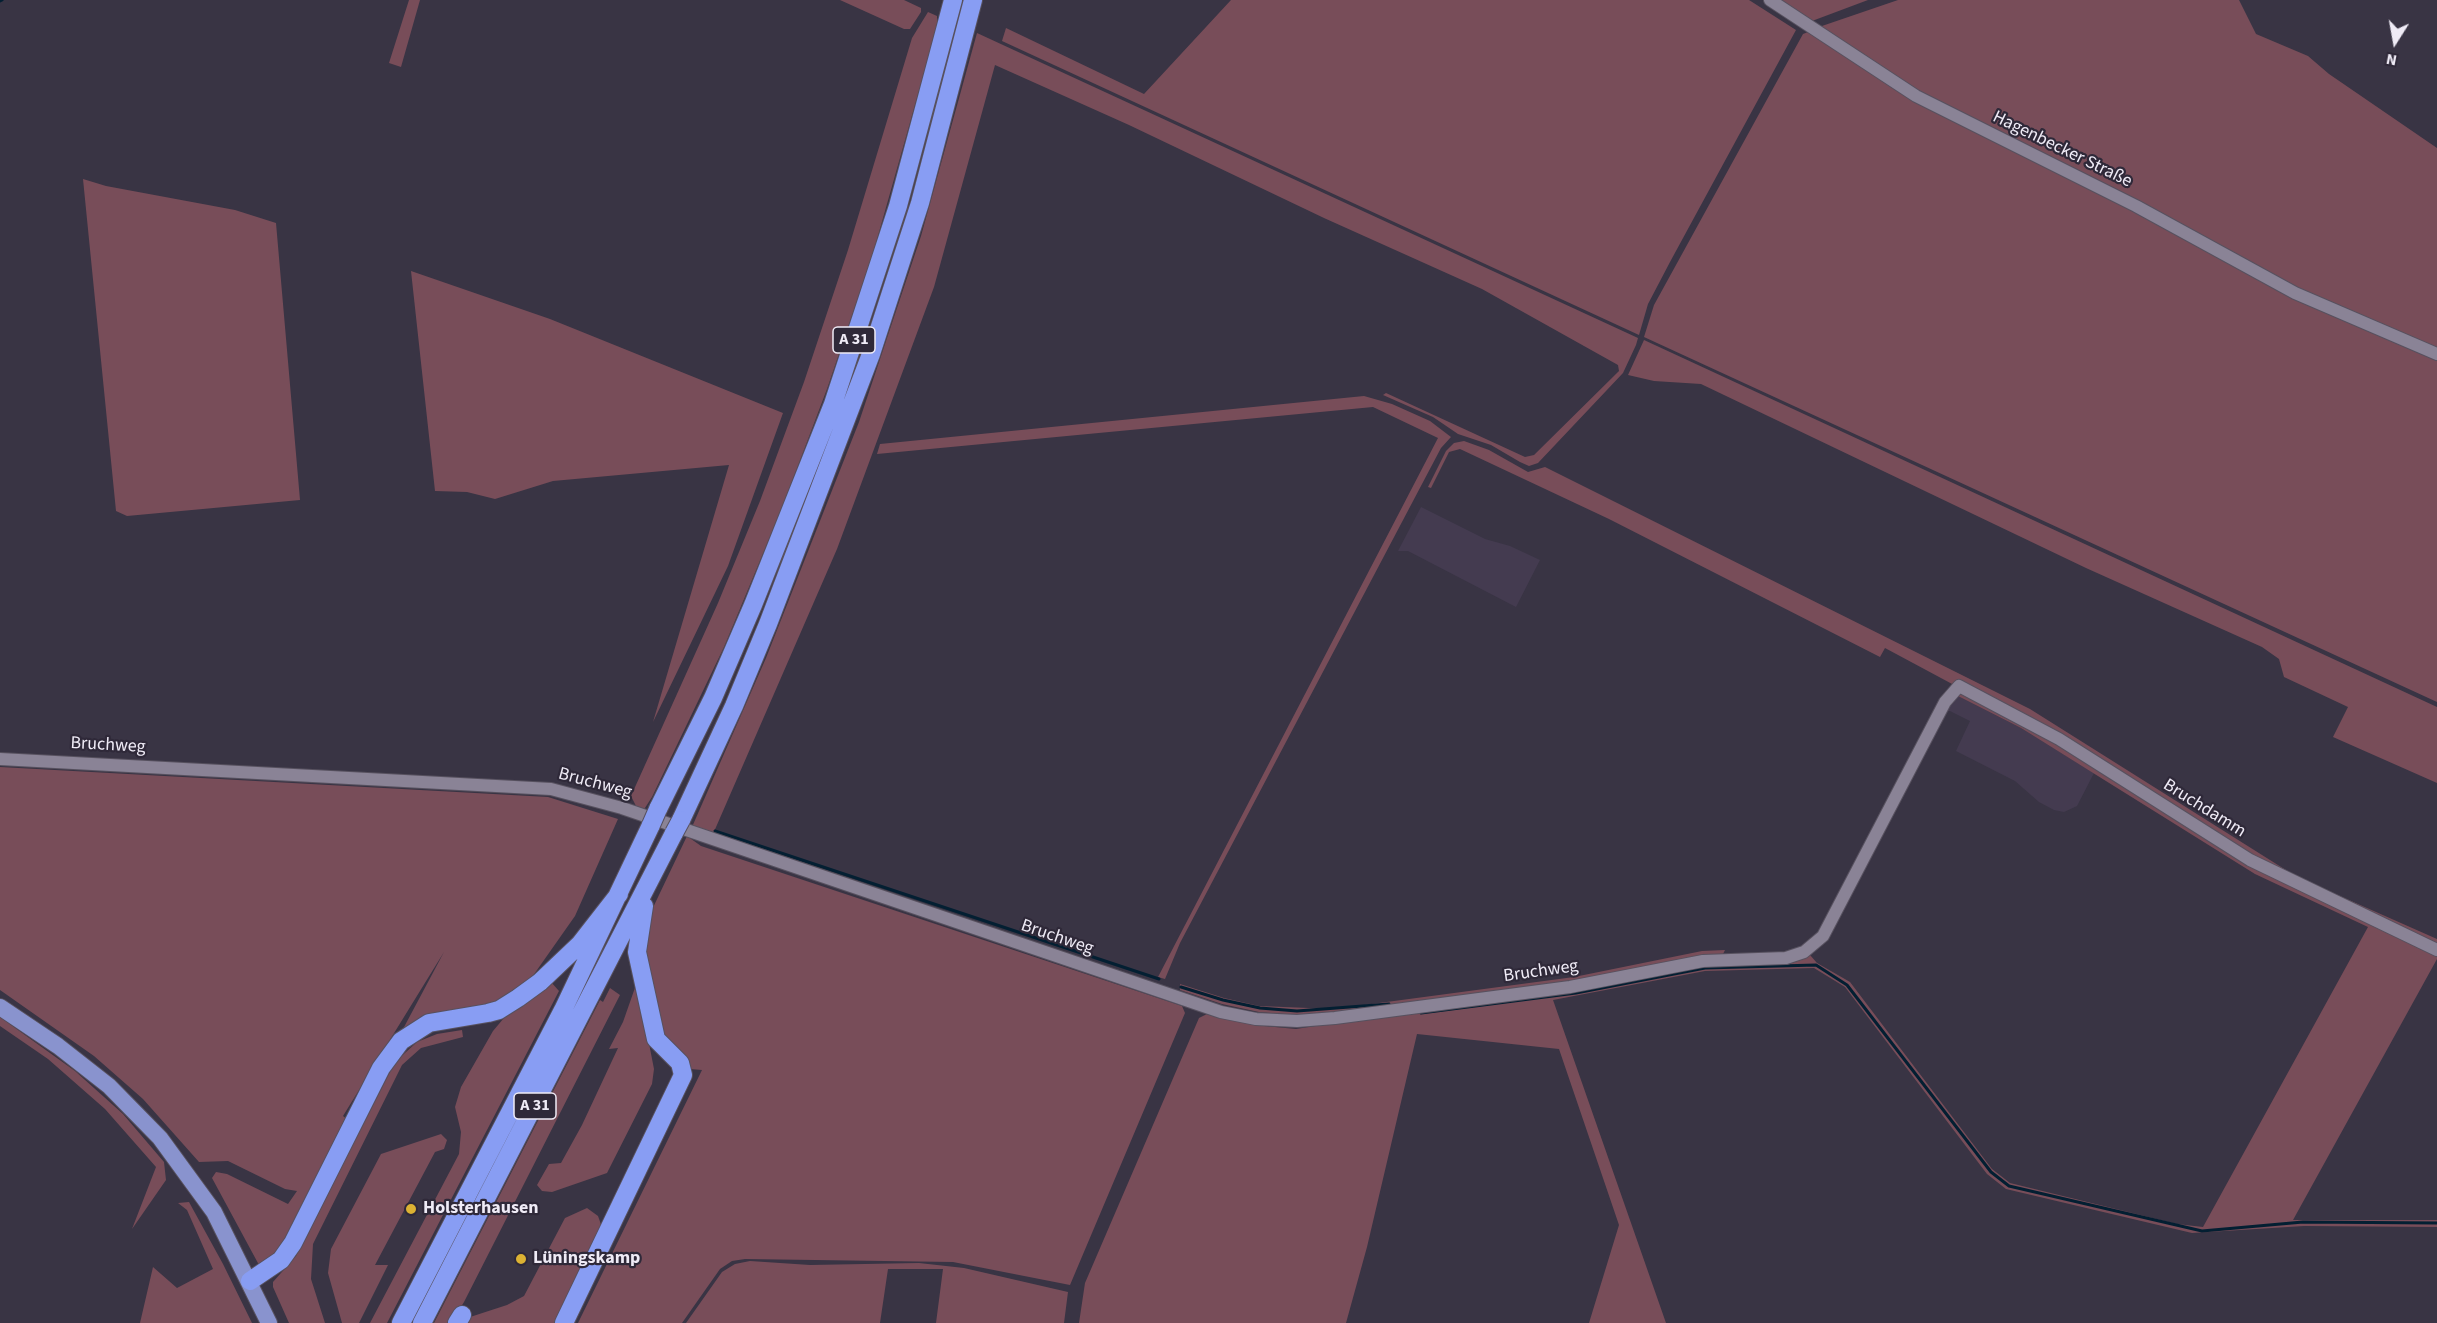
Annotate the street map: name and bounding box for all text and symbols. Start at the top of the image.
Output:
north arrow [2365,12,2425,72]
text: N [2384,48,2399,71]
street label: Hagenbecker Straße [1989,107,2135,193]
road number: A 31 [833,327,875,353]
street label: Bruchweg [70,733,146,759]
street label: Bruchweg [556,764,634,804]
street label: Bruchdamm [2159,775,2249,843]
street label: Bruchweg [1018,916,1096,960]
street label: Bruchweg [1502,956,1580,988]
road number: A 31 [514,1093,556,1119]
place label: Holsterhausen [423,1198,539,1220]
marker: Holsterhausen [404,1202,418,1216]
place label: Lüningskamp [533,1248,640,1270]
marker: Lüningskamp [514,1252,528,1266]

